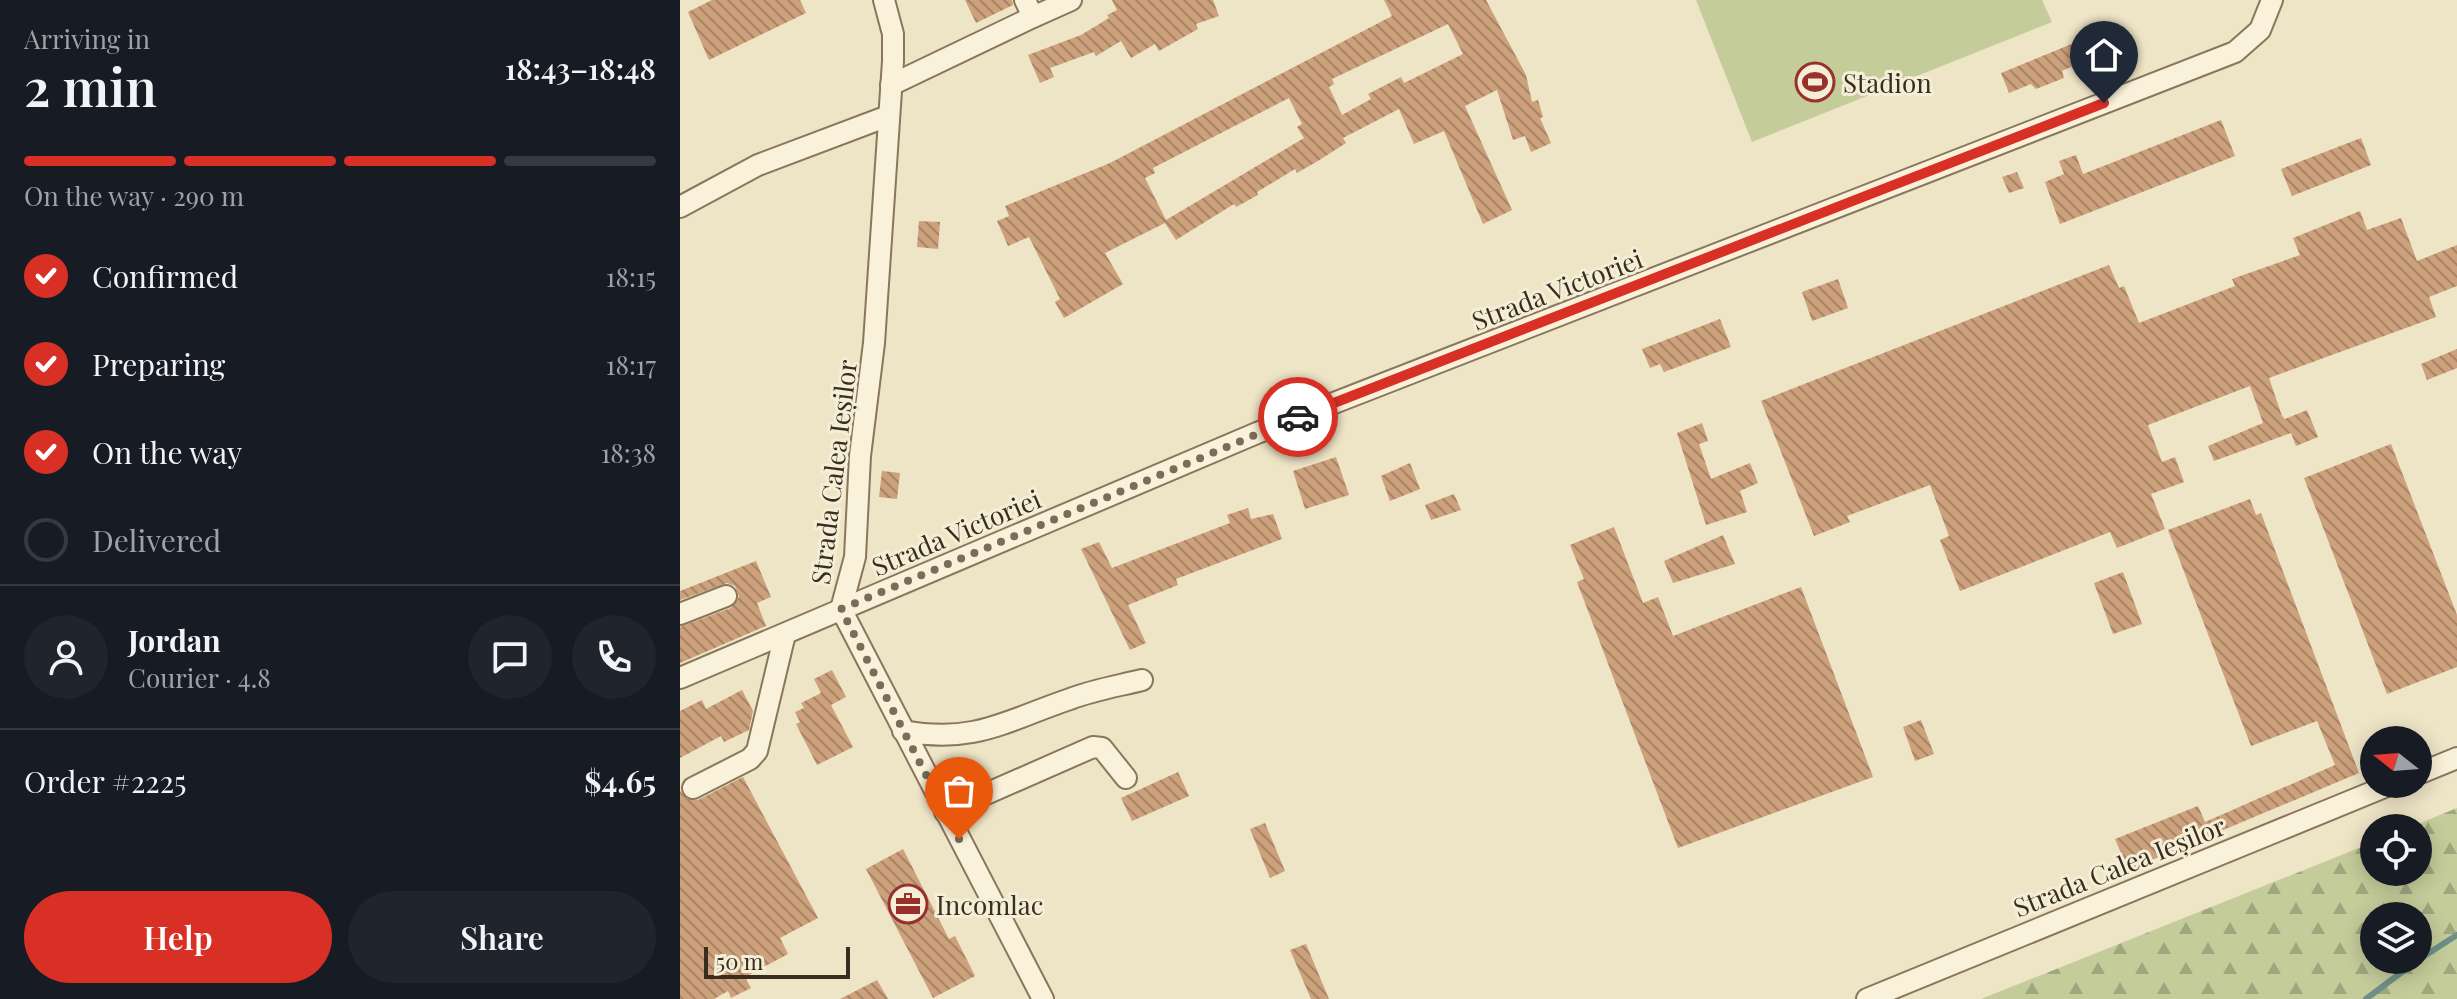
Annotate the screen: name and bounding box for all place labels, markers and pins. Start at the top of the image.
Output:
pin [2070,21,2138,103]
sports icon: Stadion [1794,61,1836,103]
place label: Stadion [1843,65,1932,100]
pin [925,757,993,839]
office icon: Incomlac [887,883,929,925]
place label: Incomlac [936,887,1043,922]

